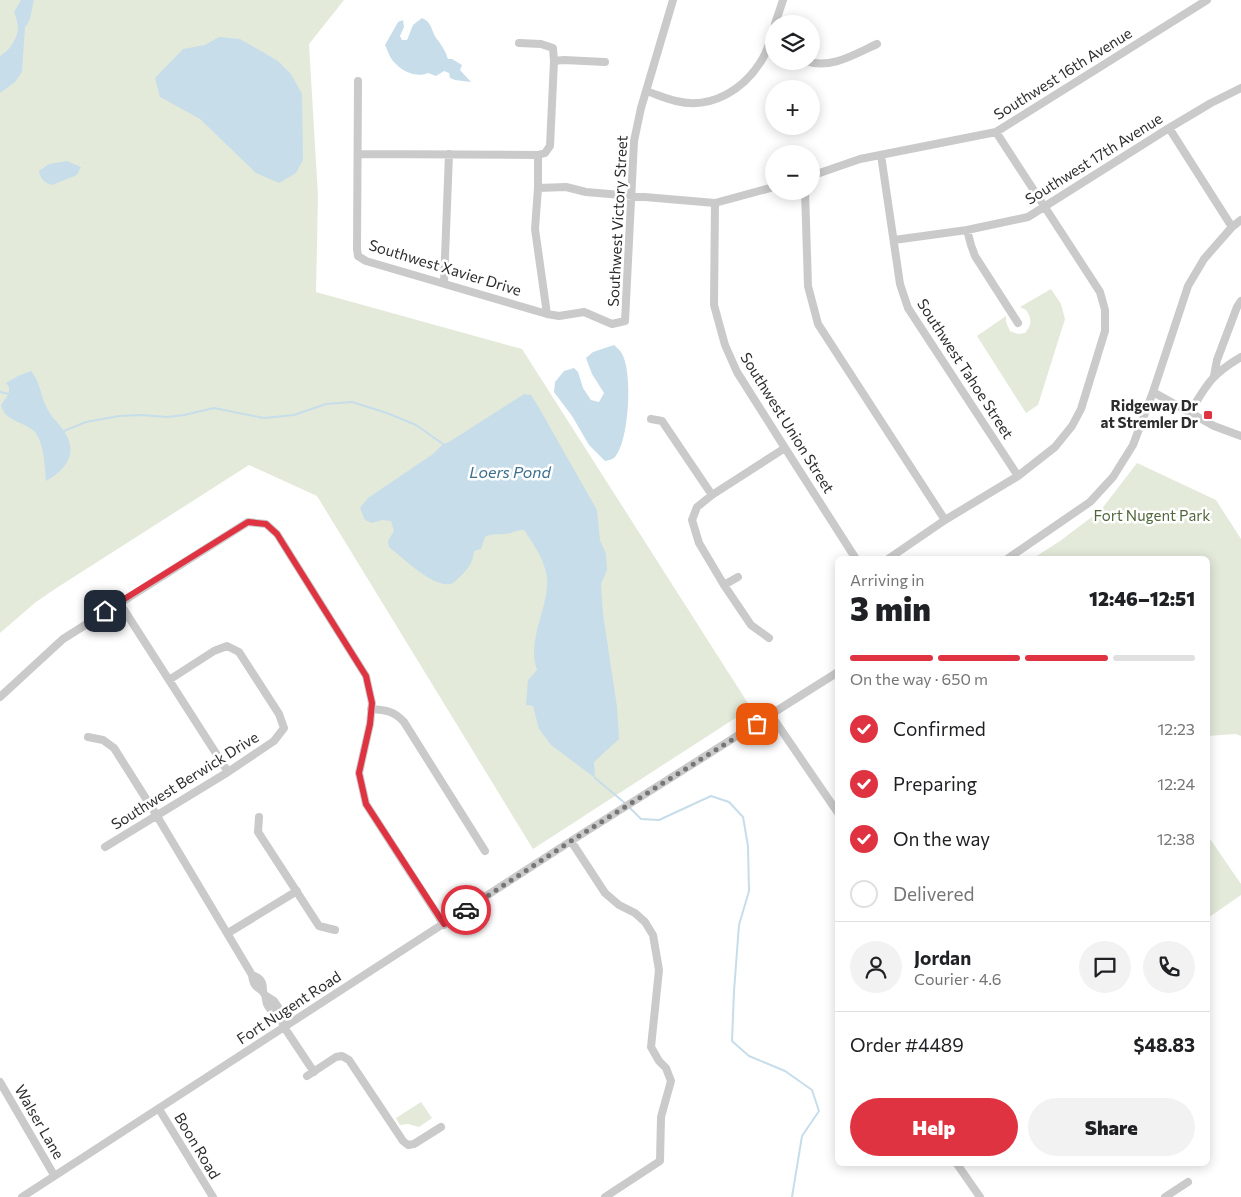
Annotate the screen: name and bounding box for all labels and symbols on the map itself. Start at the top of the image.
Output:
street label: Southwest 16th Avenue [990,23,1135,123]
street label: Southwest 17th Avenue [1022,109,1165,208]
street label: Southwest Victory Street [604,135,630,307]
street label: Southwest Xavier Drive [367,235,524,299]
street label: Southwest Tahoe Street [914,295,1018,442]
street label: Southwest Union Street [737,349,839,496]
place label: Ridgeway Dr at Stremler Dr [1101,396,1198,431]
marker: Ridgeway Dr at Stremler Dr [1202,409,1214,421]
water label: Loers Pond [469,462,551,481]
park label: Fort Nugent Park [1094,506,1210,524]
pin [84,590,126,632]
pin [736,703,778,745]
street label: Southwest Berwick Drive [107,727,262,833]
courier [441,885,491,935]
street label: Fort Nugent Road [233,967,344,1048]
street label: Walser Lane [11,1081,68,1162]
street label: Boon Road [171,1109,225,1182]

